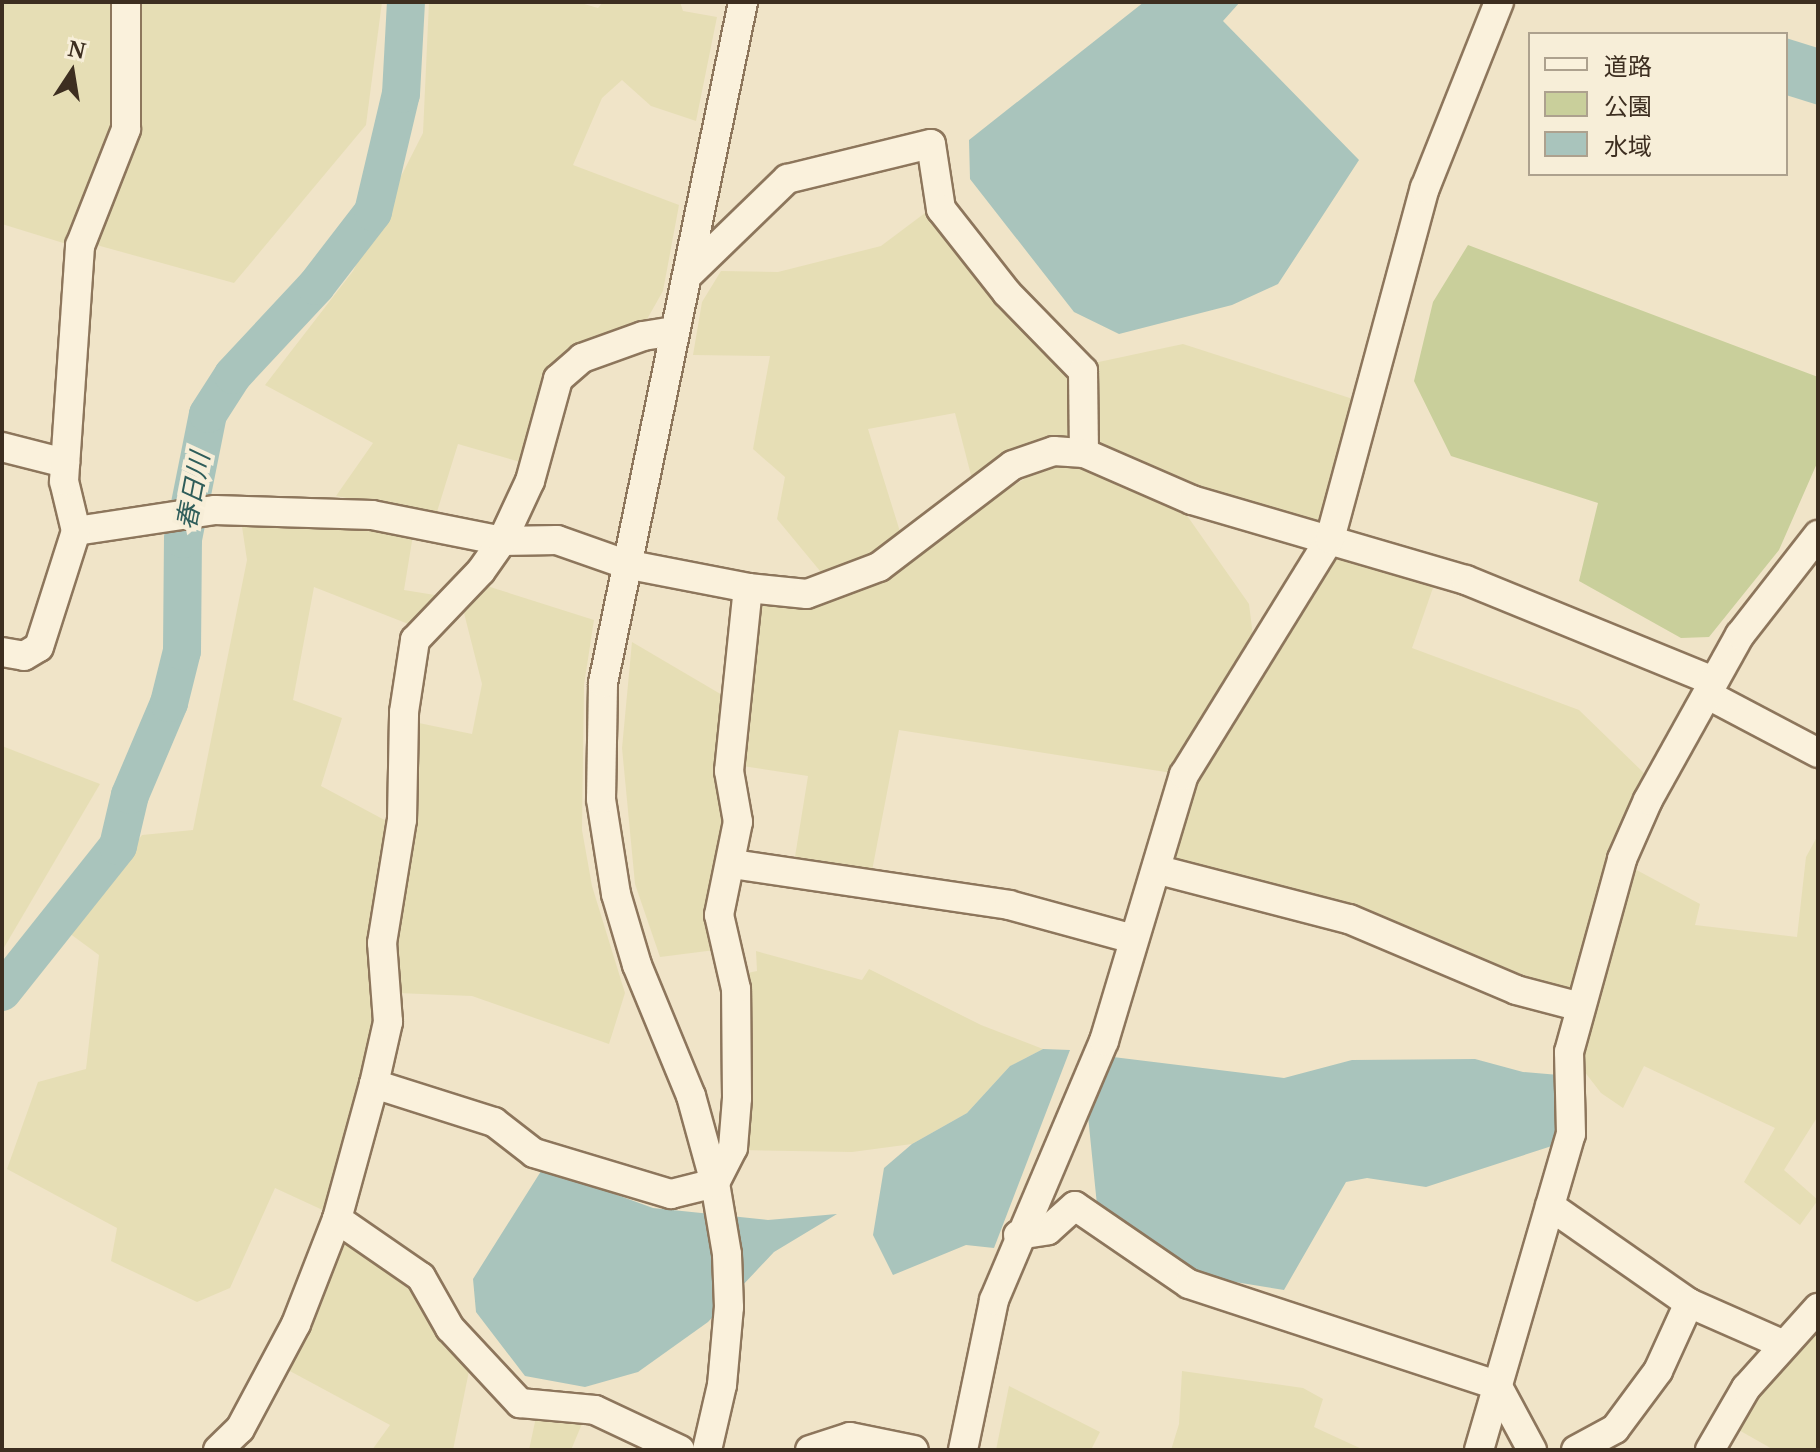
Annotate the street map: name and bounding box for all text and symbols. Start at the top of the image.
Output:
north arrow [32,32,112,112]
text: N [65,32,89,65]
legend [1528,32,1788,176]
text: 道路 [1604,49,1652,82]
text: 公園 [1604,89,1652,122]
text: 水域 [1604,129,1652,162]
water label: 春日川 [170,450,216,532]

